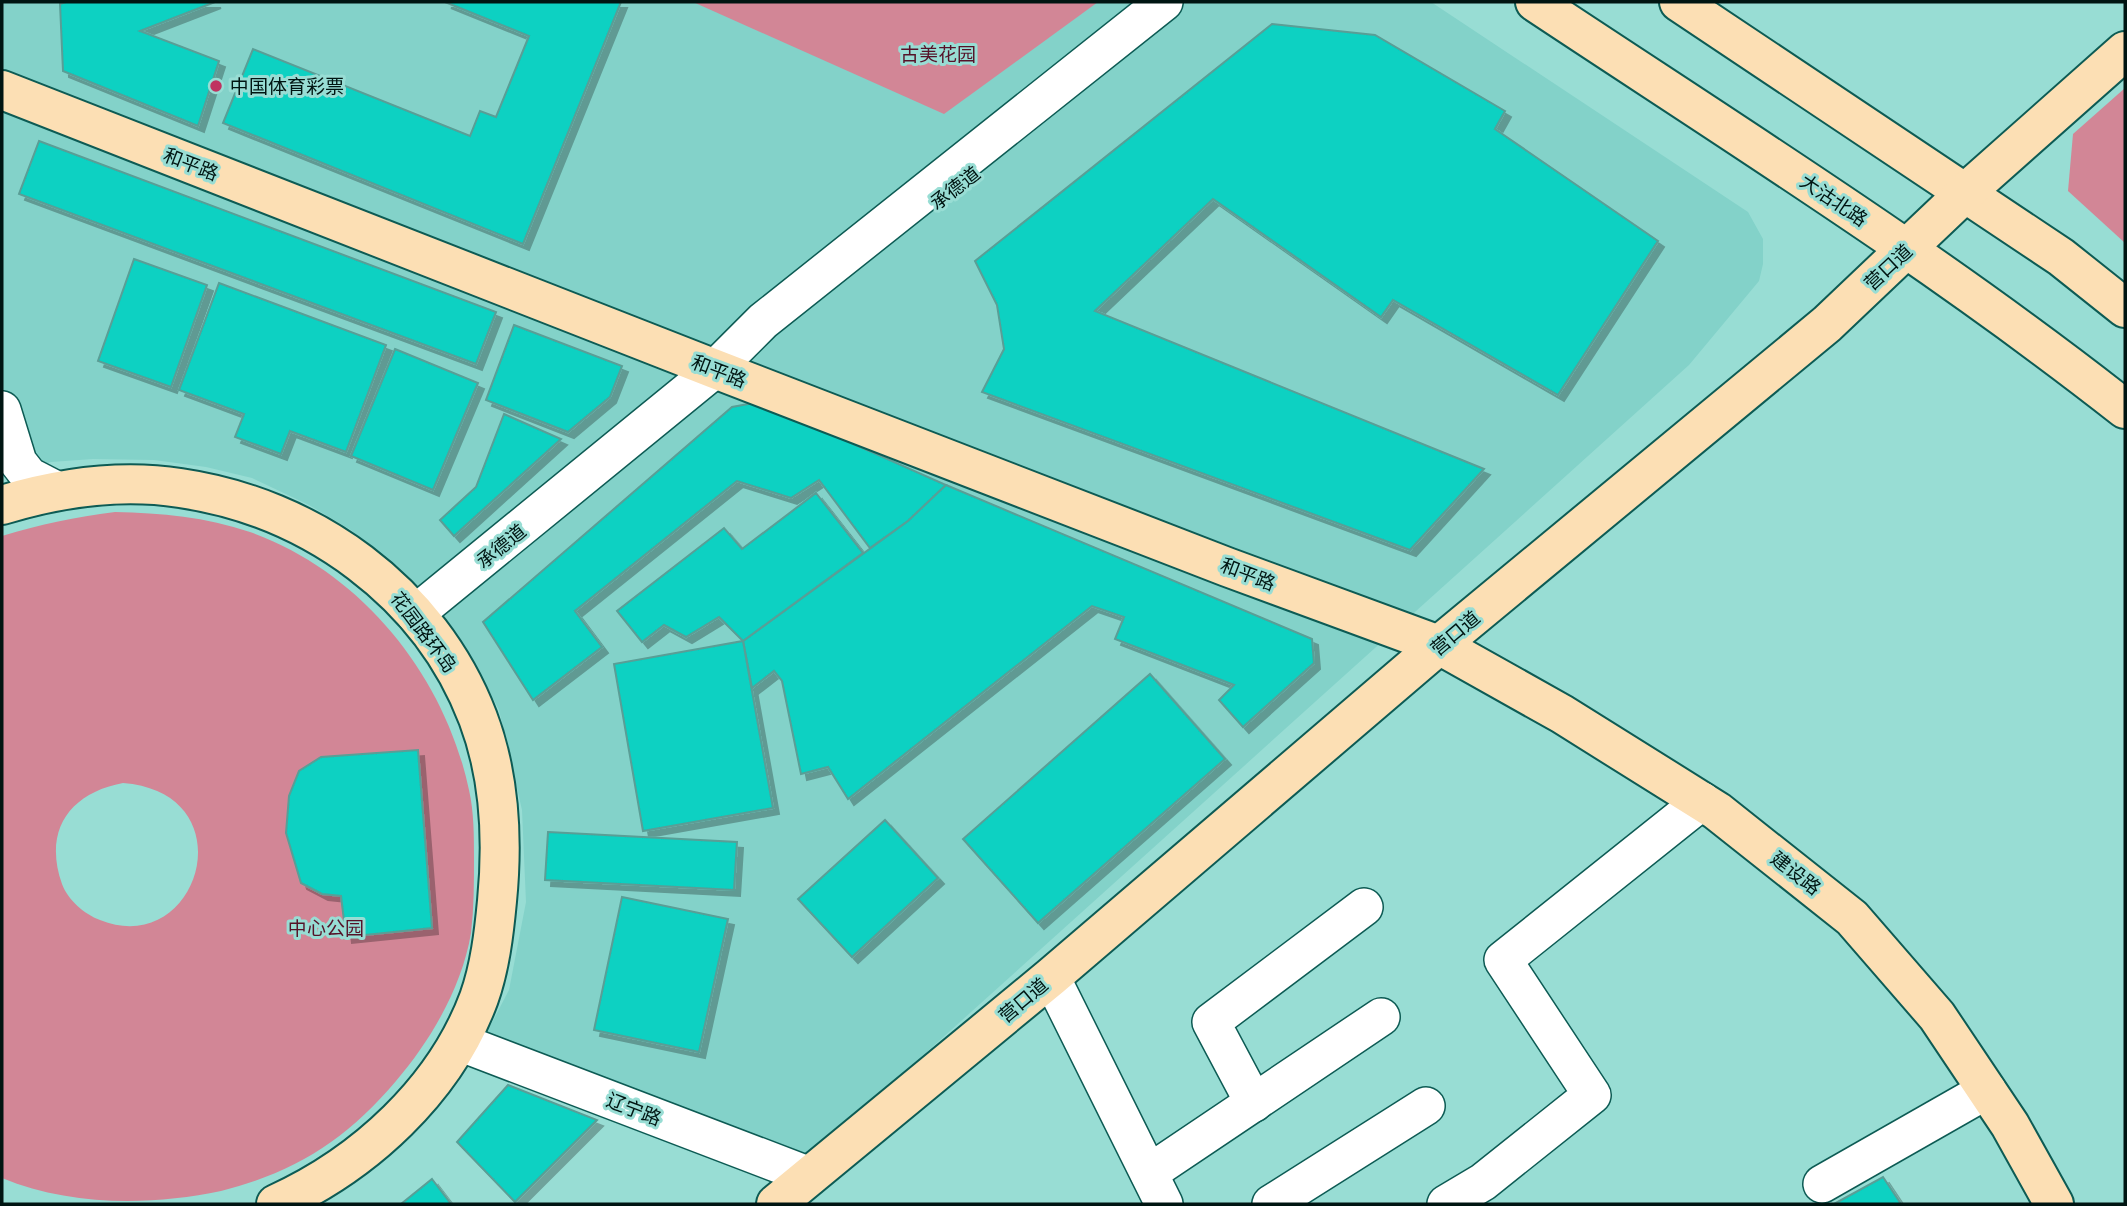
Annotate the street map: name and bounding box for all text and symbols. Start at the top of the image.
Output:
park label: 古美花园 [900,44,976,65]
place label: 中国体育彩票 [230,76,344,97]
marker: 中国体育彩票 [208,78,224,94]
street label: 和平路 [160,144,221,184]
street label: 承德道 [926,163,984,214]
street label: 大沽北路 [1796,170,1871,230]
street label: 营口道 [1860,240,1916,294]
street label: 和平路 [688,351,749,391]
street label: 承德道 [473,520,530,572]
street label: 和平路 [1217,554,1278,594]
street label: 花园路环岛 [387,588,461,677]
street label: 营口道 [1427,607,1484,660]
street label: 建设路 [1767,848,1825,899]
park label: 中心公园 [288,918,364,939]
street label: 营口道 [995,974,1052,1027]
street label: 辽宁路 [603,1089,664,1129]

